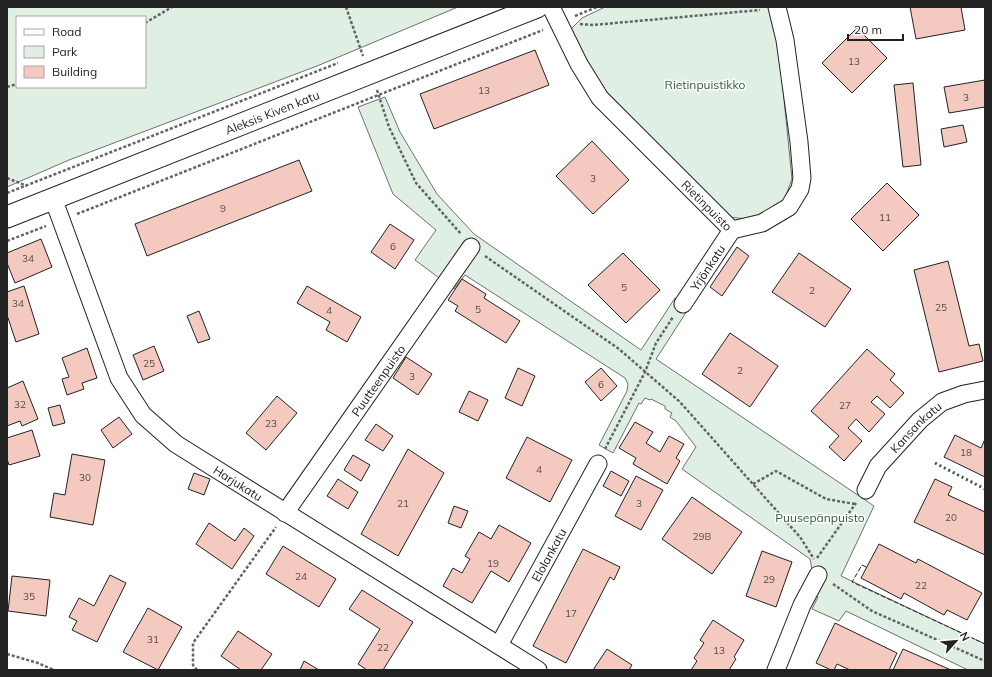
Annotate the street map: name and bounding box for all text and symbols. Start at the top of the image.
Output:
legend [16,16,146,88]
scale bar [848,16,903,42]
text: 20 m [854,22,882,37]
text: Road [52,24,81,39]
text: Park [52,44,78,59]
house number: 13 [848,55,860,68]
text: Building [52,64,97,79]
park label: Rietinpuistikko [665,77,746,92]
house number: 13 [478,84,490,97]
street label: Aleksis Kiven katu [223,87,321,137]
house number: 3 [963,91,969,104]
house number: 3 [590,172,596,185]
street label: Rietinpuisto [679,177,736,234]
house number: 9 [220,202,226,215]
house number: 11 [879,211,891,224]
house number: 6 [390,240,396,253]
street label: Yrjönkatu [686,242,728,294]
house number: 34 [22,252,34,265]
house number: 5 [621,281,627,294]
house number: 2 [809,284,815,297]
house number: 34 [12,297,24,310]
house number: 25 [935,301,947,314]
house number: 5 [475,303,481,316]
house number: 4 [326,304,332,317]
street label: Puutteenpuisto [348,341,408,419]
house number: 25 [143,357,155,370]
house number: 2 [737,364,743,377]
house number: 3 [409,370,415,383]
house number: 6 [598,378,604,391]
house number: 32 [14,398,26,411]
street label: Kansankatu [887,398,944,456]
house number: 27 [839,399,851,412]
house number: 23 [265,417,277,430]
house number: 18 [960,446,972,459]
street label: Harjukatu [211,462,265,504]
house number: 4 [536,463,542,476]
house number: 30 [79,471,91,484]
house number: 21 [397,497,409,510]
house number: 3 [636,497,642,510]
park label: Puusepänpuisto [775,510,865,525]
house number: 20 [945,511,957,524]
street label: Elolankatu [528,525,569,584]
house number: 29B [693,530,712,543]
house number: 19 [487,557,499,570]
house number: 24 [295,570,307,583]
house number: 29 [763,573,775,586]
house number: 22 [915,579,927,592]
house number: 35 [23,590,35,603]
house number: 17 [565,607,577,620]
north arrow [936,621,976,661]
text: N [957,630,973,643]
house number: 31 [147,633,159,646]
house number: 22 [377,641,389,654]
house number: 13 [713,644,725,657]

